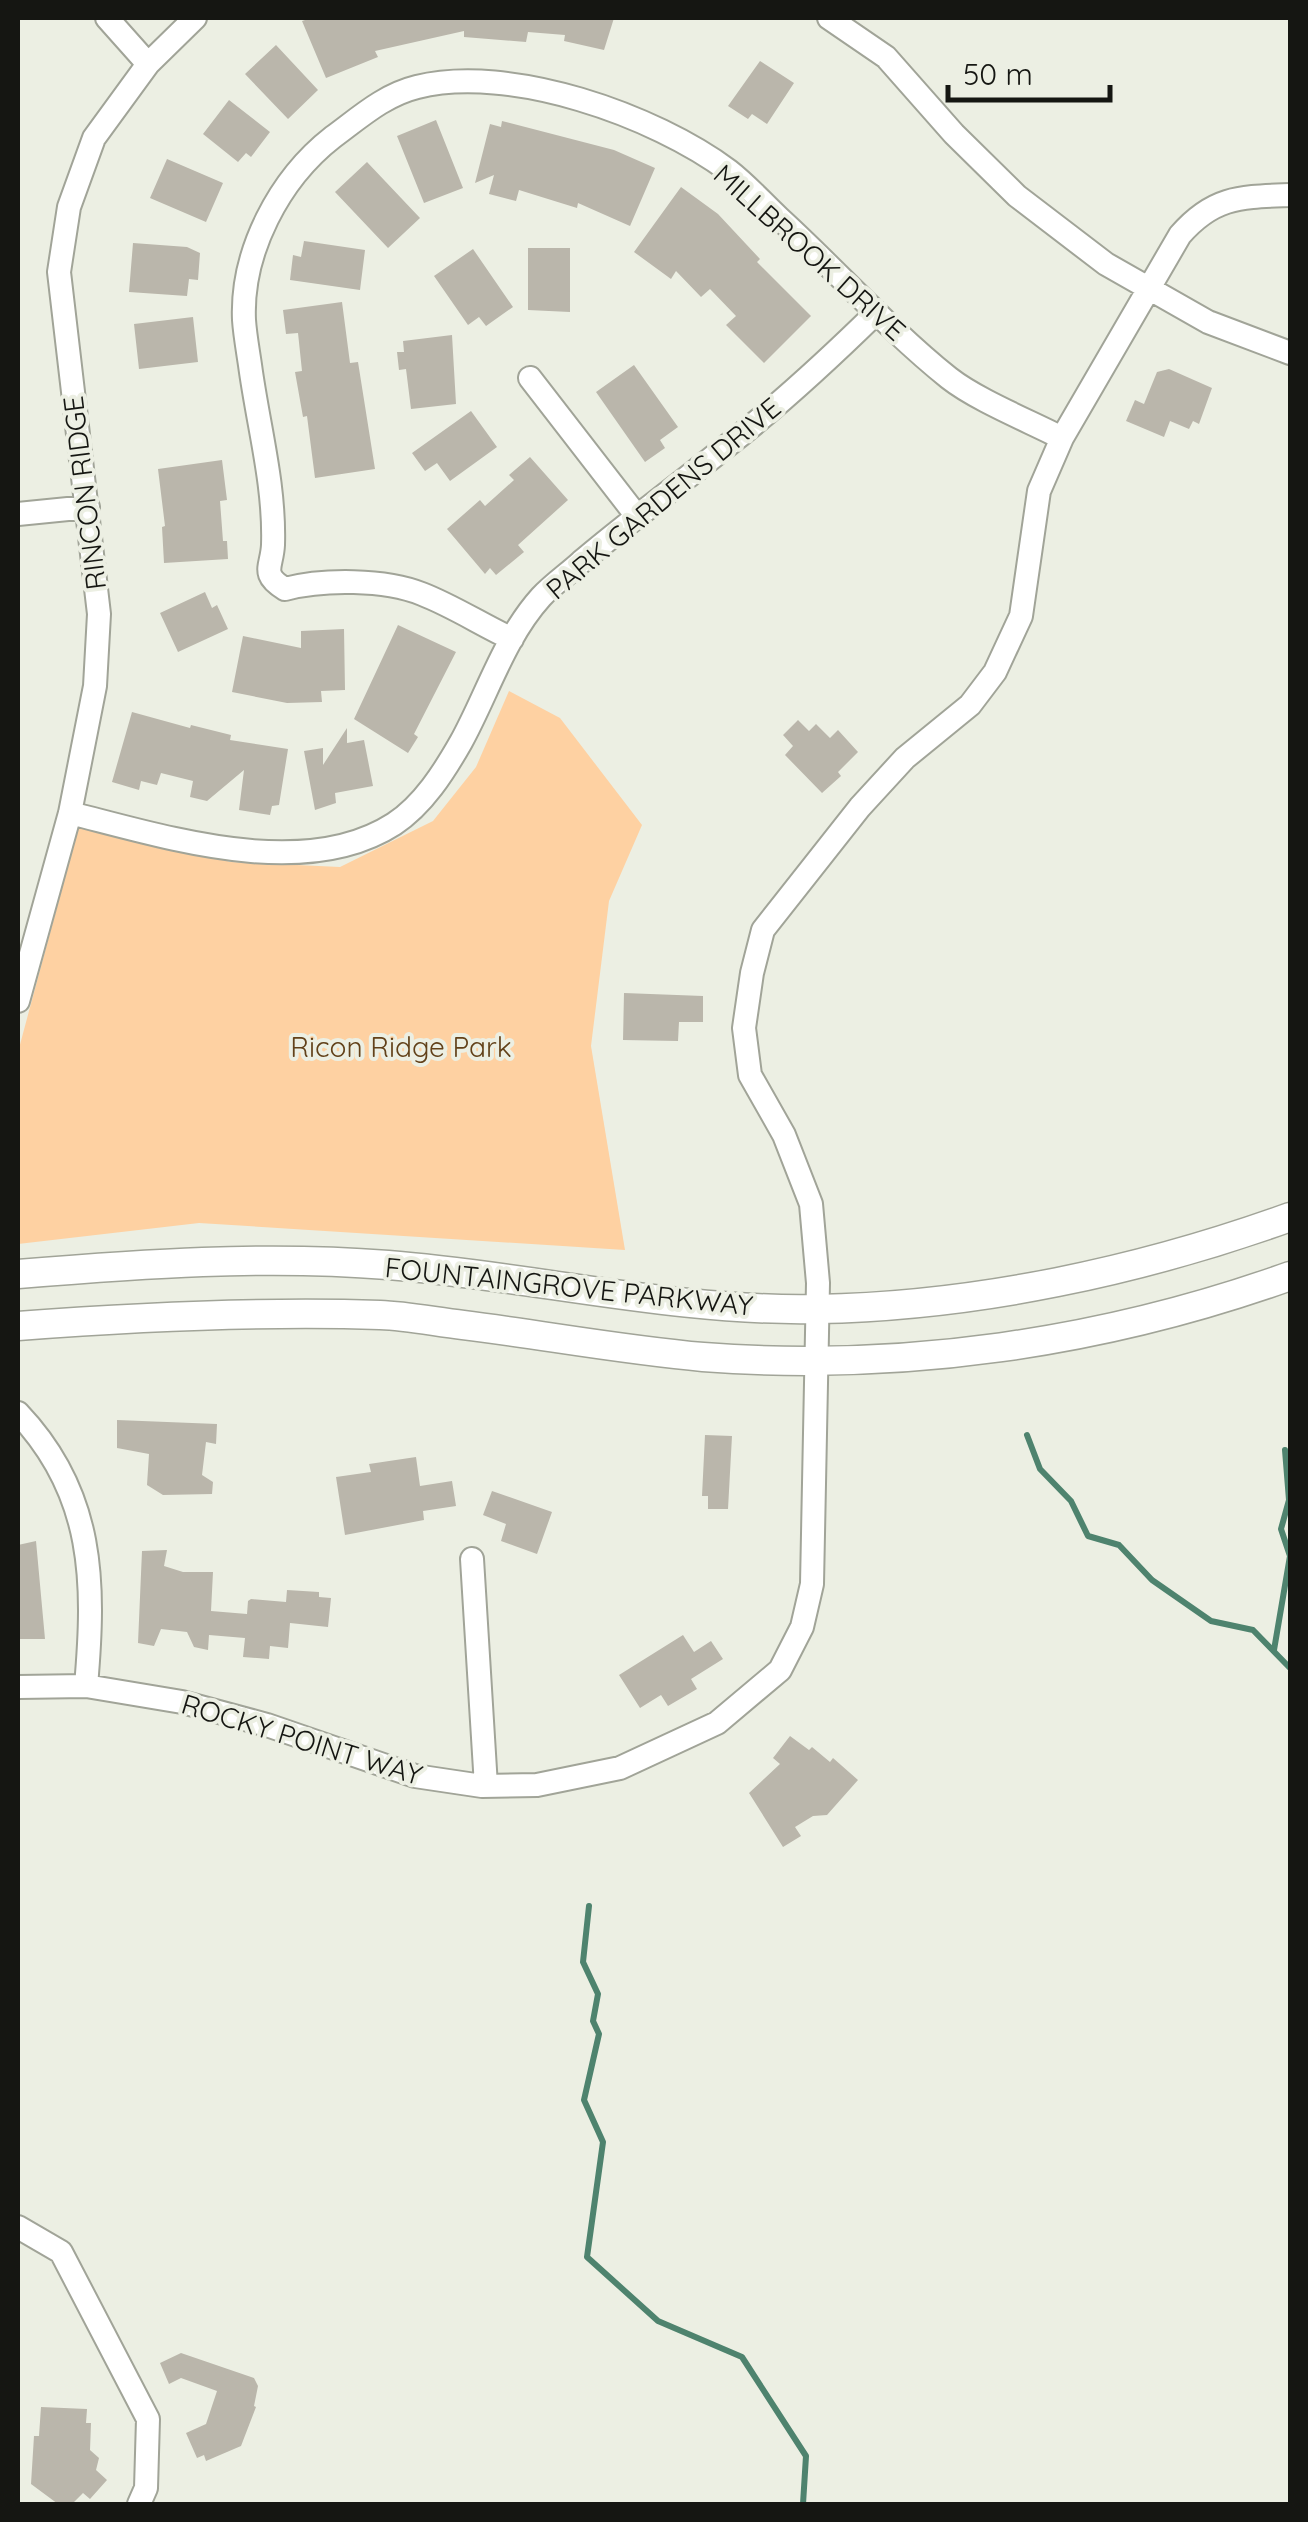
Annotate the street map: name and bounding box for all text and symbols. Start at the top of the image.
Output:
scale bar [948,40,1110,102]
text: 50 m [963,55,1033,93]
street label: MILLBROOK DRIVE [707,157,913,347]
street label: PARK GARDENS DRIVE [539,390,787,606]
street label: RINCON RIDGE [55,394,113,592]
park label: Ricon Ridge Park [290,1029,512,1064]
street label: FOUNTAINGROVE PARKWAY [383,1249,755,1323]
street label: ROCKY POINT WAY [177,1686,427,1792]

